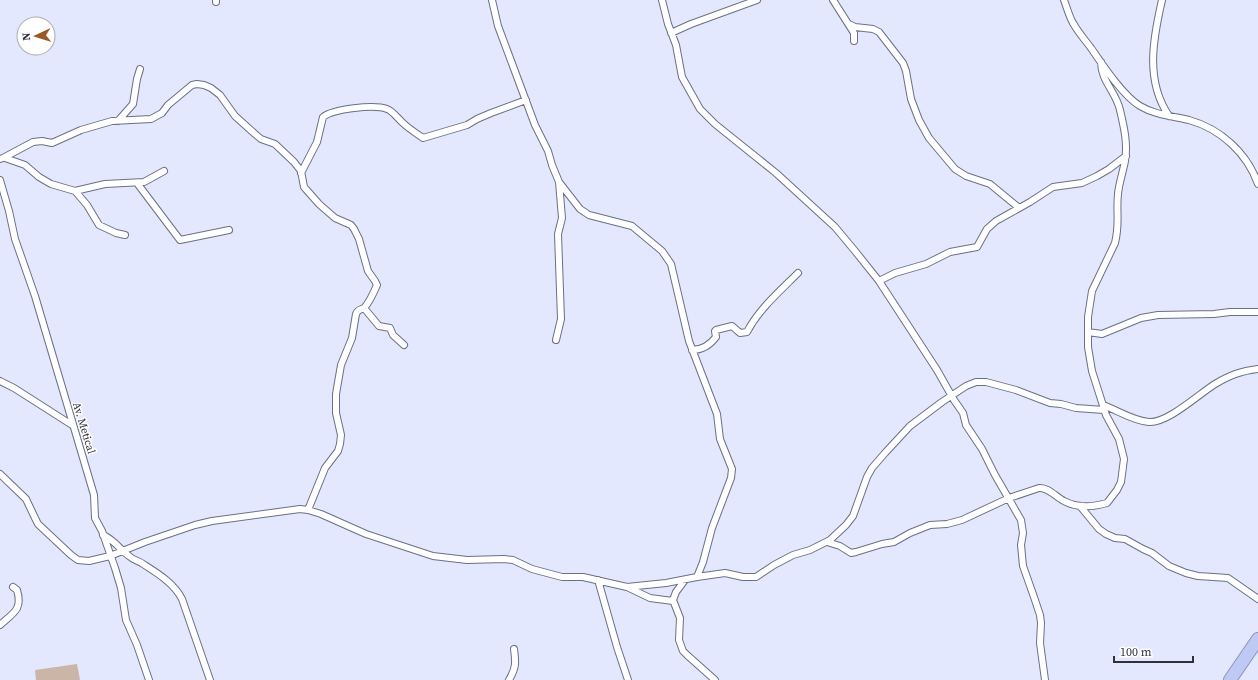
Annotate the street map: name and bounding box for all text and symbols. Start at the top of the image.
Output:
north arrow [16,16,56,56]
text: N [19,32,34,41]
street label: Av. Metical [69,400,99,456]
scale bar [1114,638,1193,664]
text: 100 m [1120,644,1152,660]

